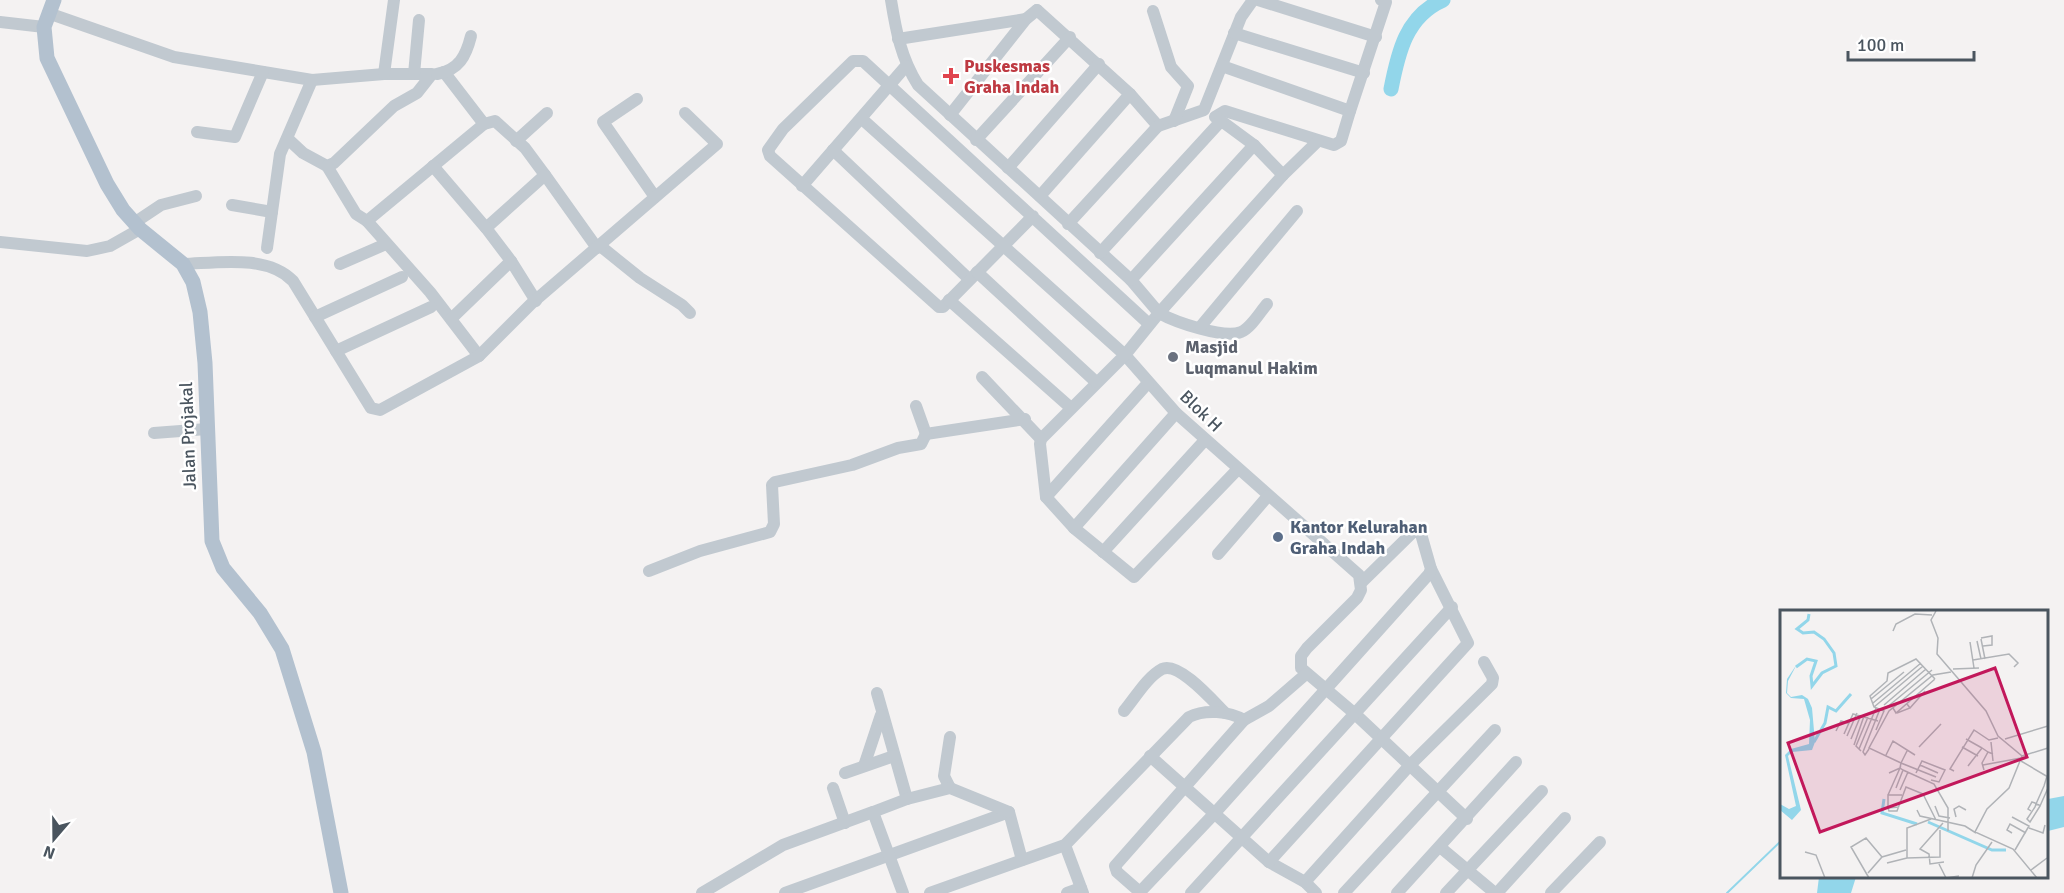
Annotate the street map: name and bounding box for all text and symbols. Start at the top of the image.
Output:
scale bar [1848,24,1974,62]
text: 100 m [1857,34,1904,56]
place label: Puskesmas Graha Indah [964,55,1059,98]
marker: Puskesmas Graha Indah [942,67,960,85]
place label: Masjid Luqmanul Hakim [1185,336,1318,379]
marker: Masjid Luqmanul Hakim [1166,350,1180,364]
street label: Jalan Projakal [175,382,201,490]
street label: Blok H [1175,386,1227,436]
place label: Kantor Kelurahan Graha Indah [1290,516,1428,559]
marker: Kantor Kelurahan Graha Indah [1271,530,1285,544]
inset map [1780,610,2049,878]
north arrow [24,809,84,869]
text: N [41,841,58,863]

